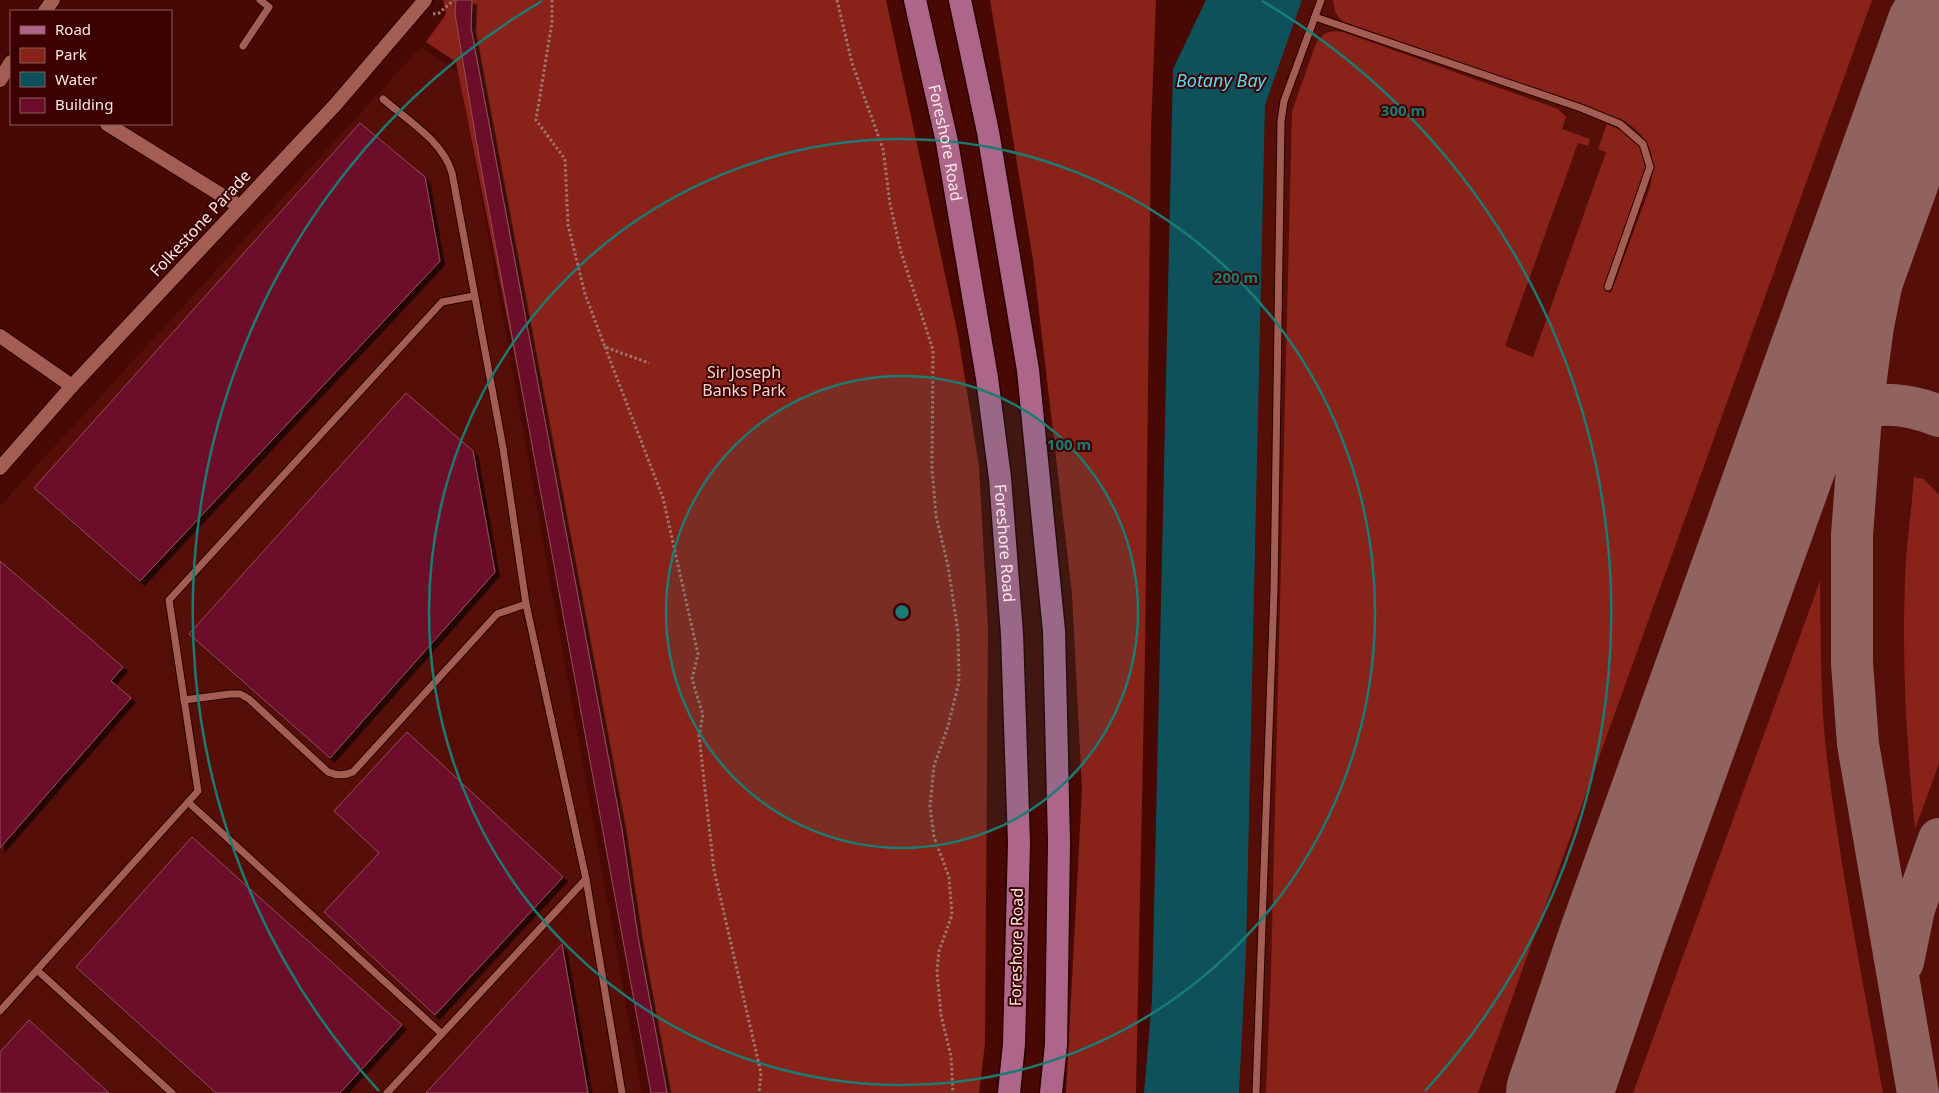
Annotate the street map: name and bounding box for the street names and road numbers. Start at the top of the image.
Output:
street label: Foreshore Road [923,82,968,203]
street label: Folkestone Parade [145,165,255,281]
street label: Foreshore Road [989,483,1021,603]
street label: Foreshore Road [1004,888,1028,1006]

